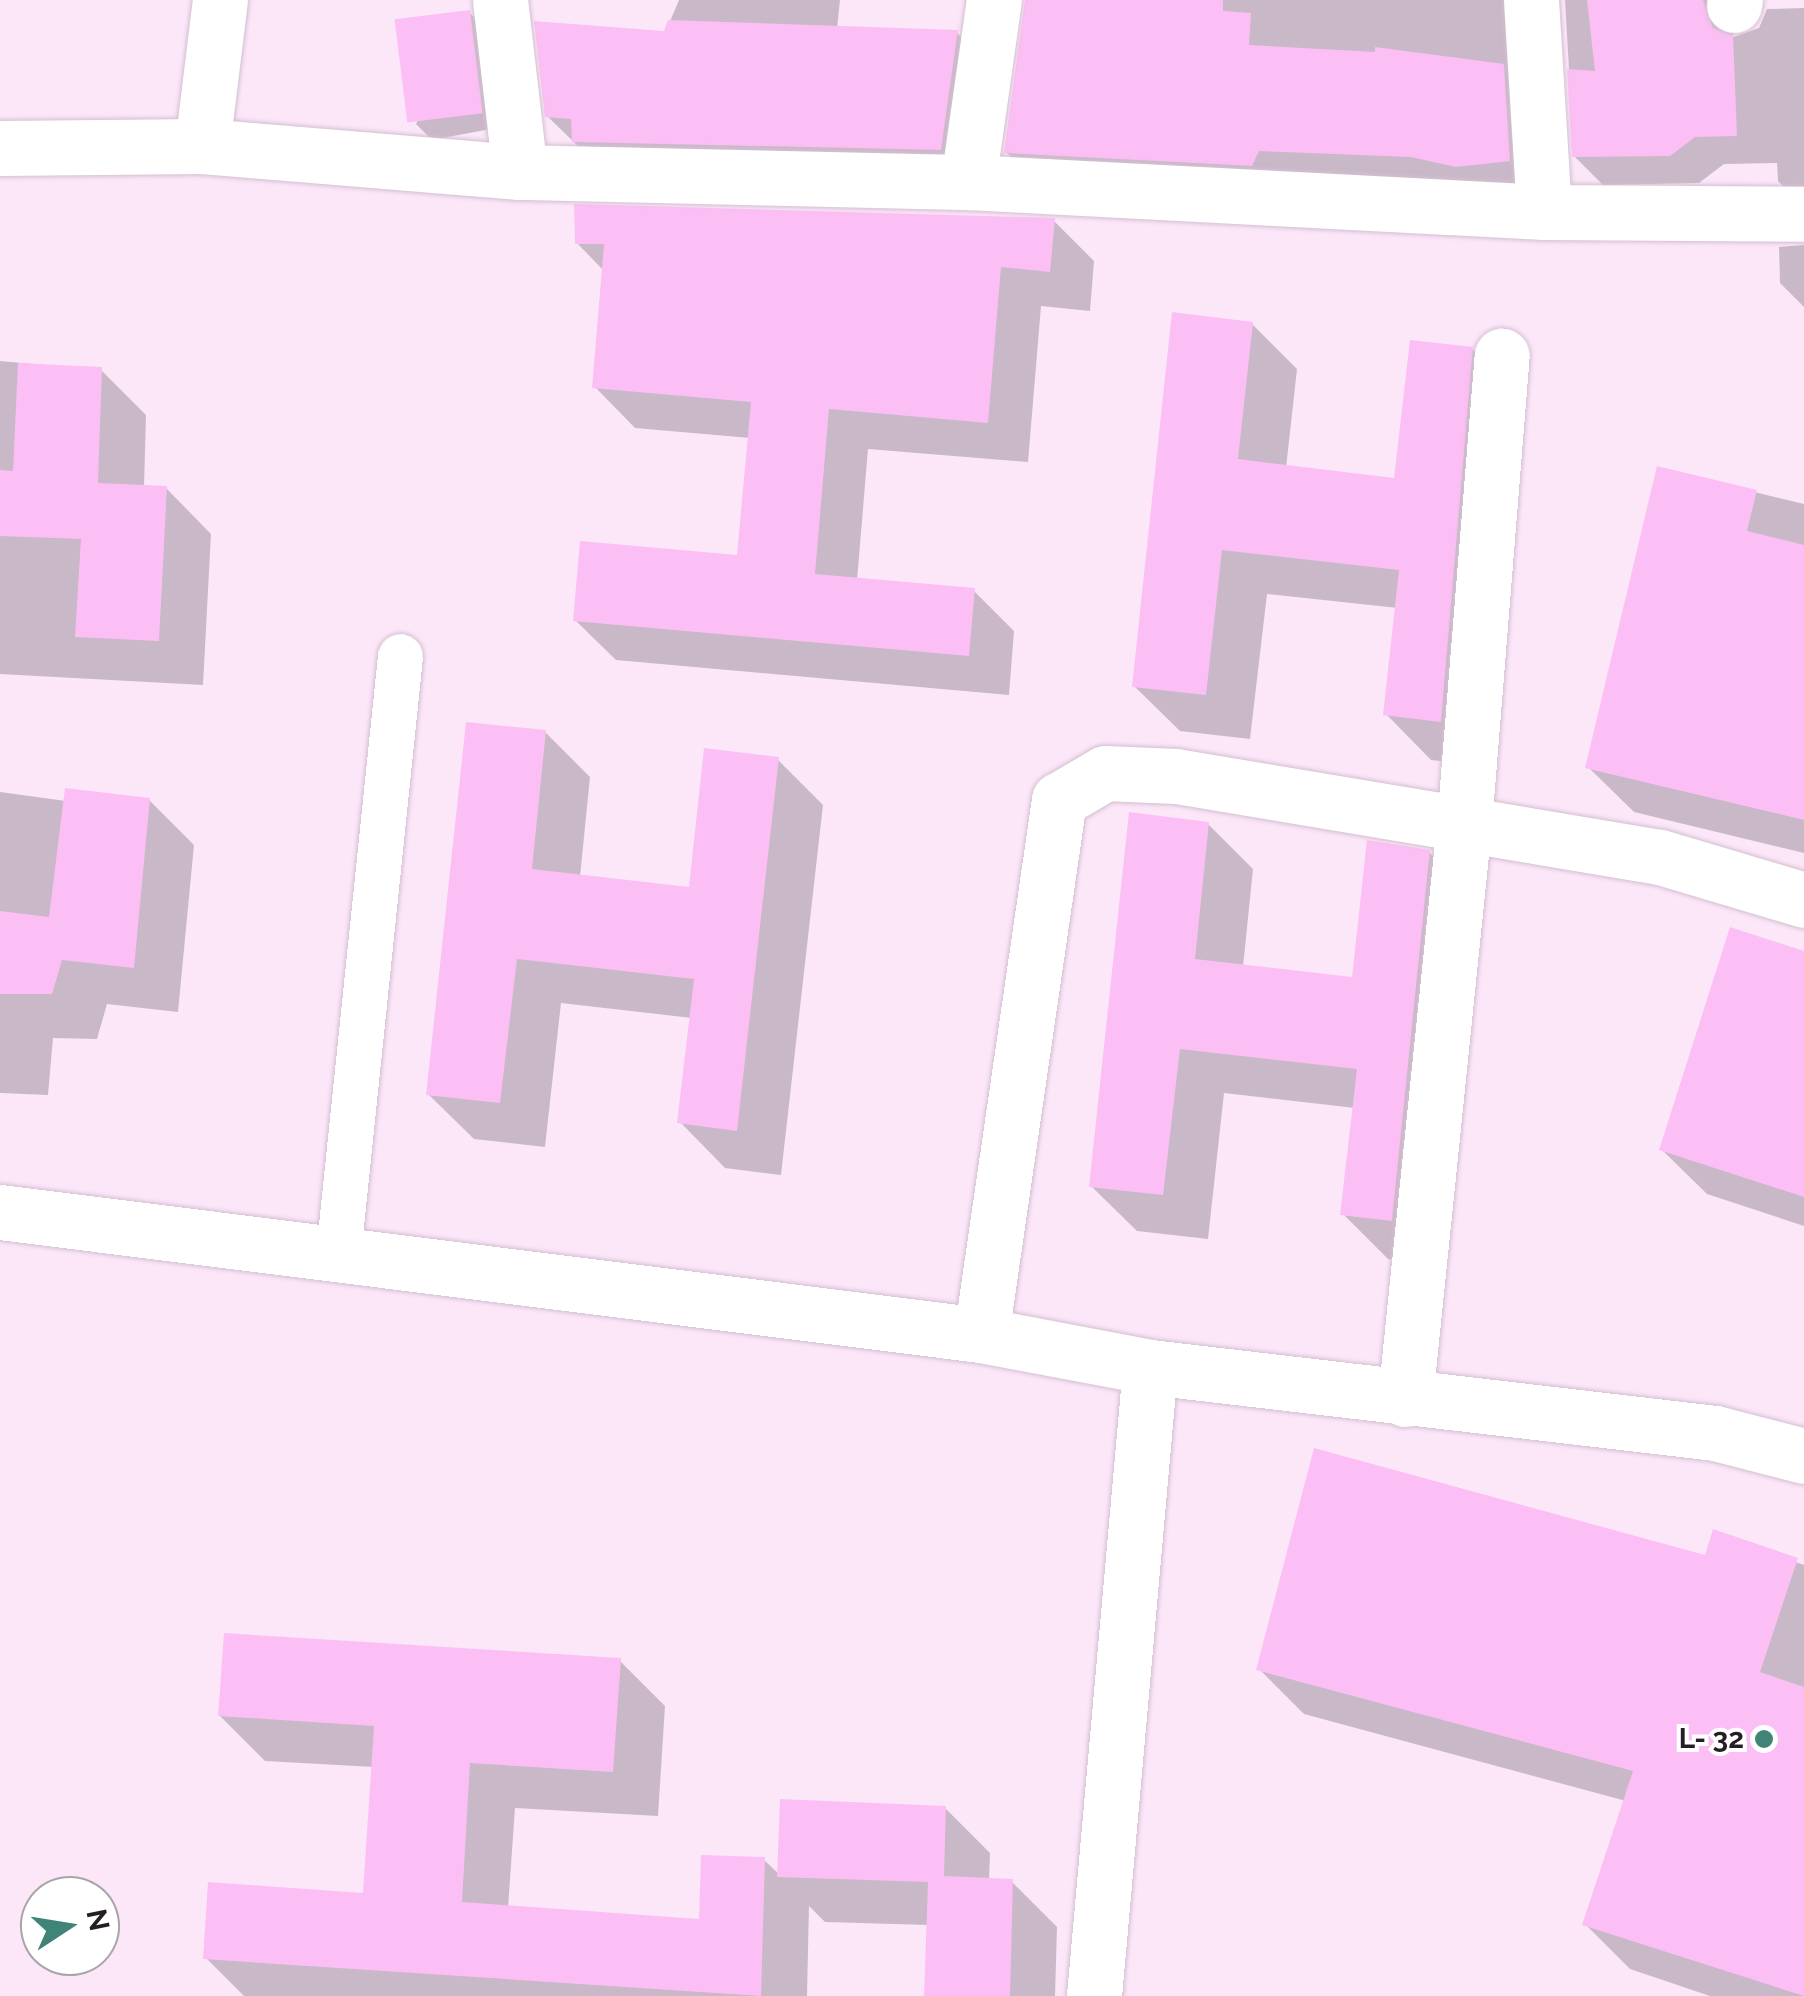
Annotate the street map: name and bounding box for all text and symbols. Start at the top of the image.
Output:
place label: L- 32 [1679,1722,1744,1756]
marker: L- 32 [1753,1728,1775,1750]
north arrow [20,1876,120,1976]
text: N [80,1906,116,1934]

